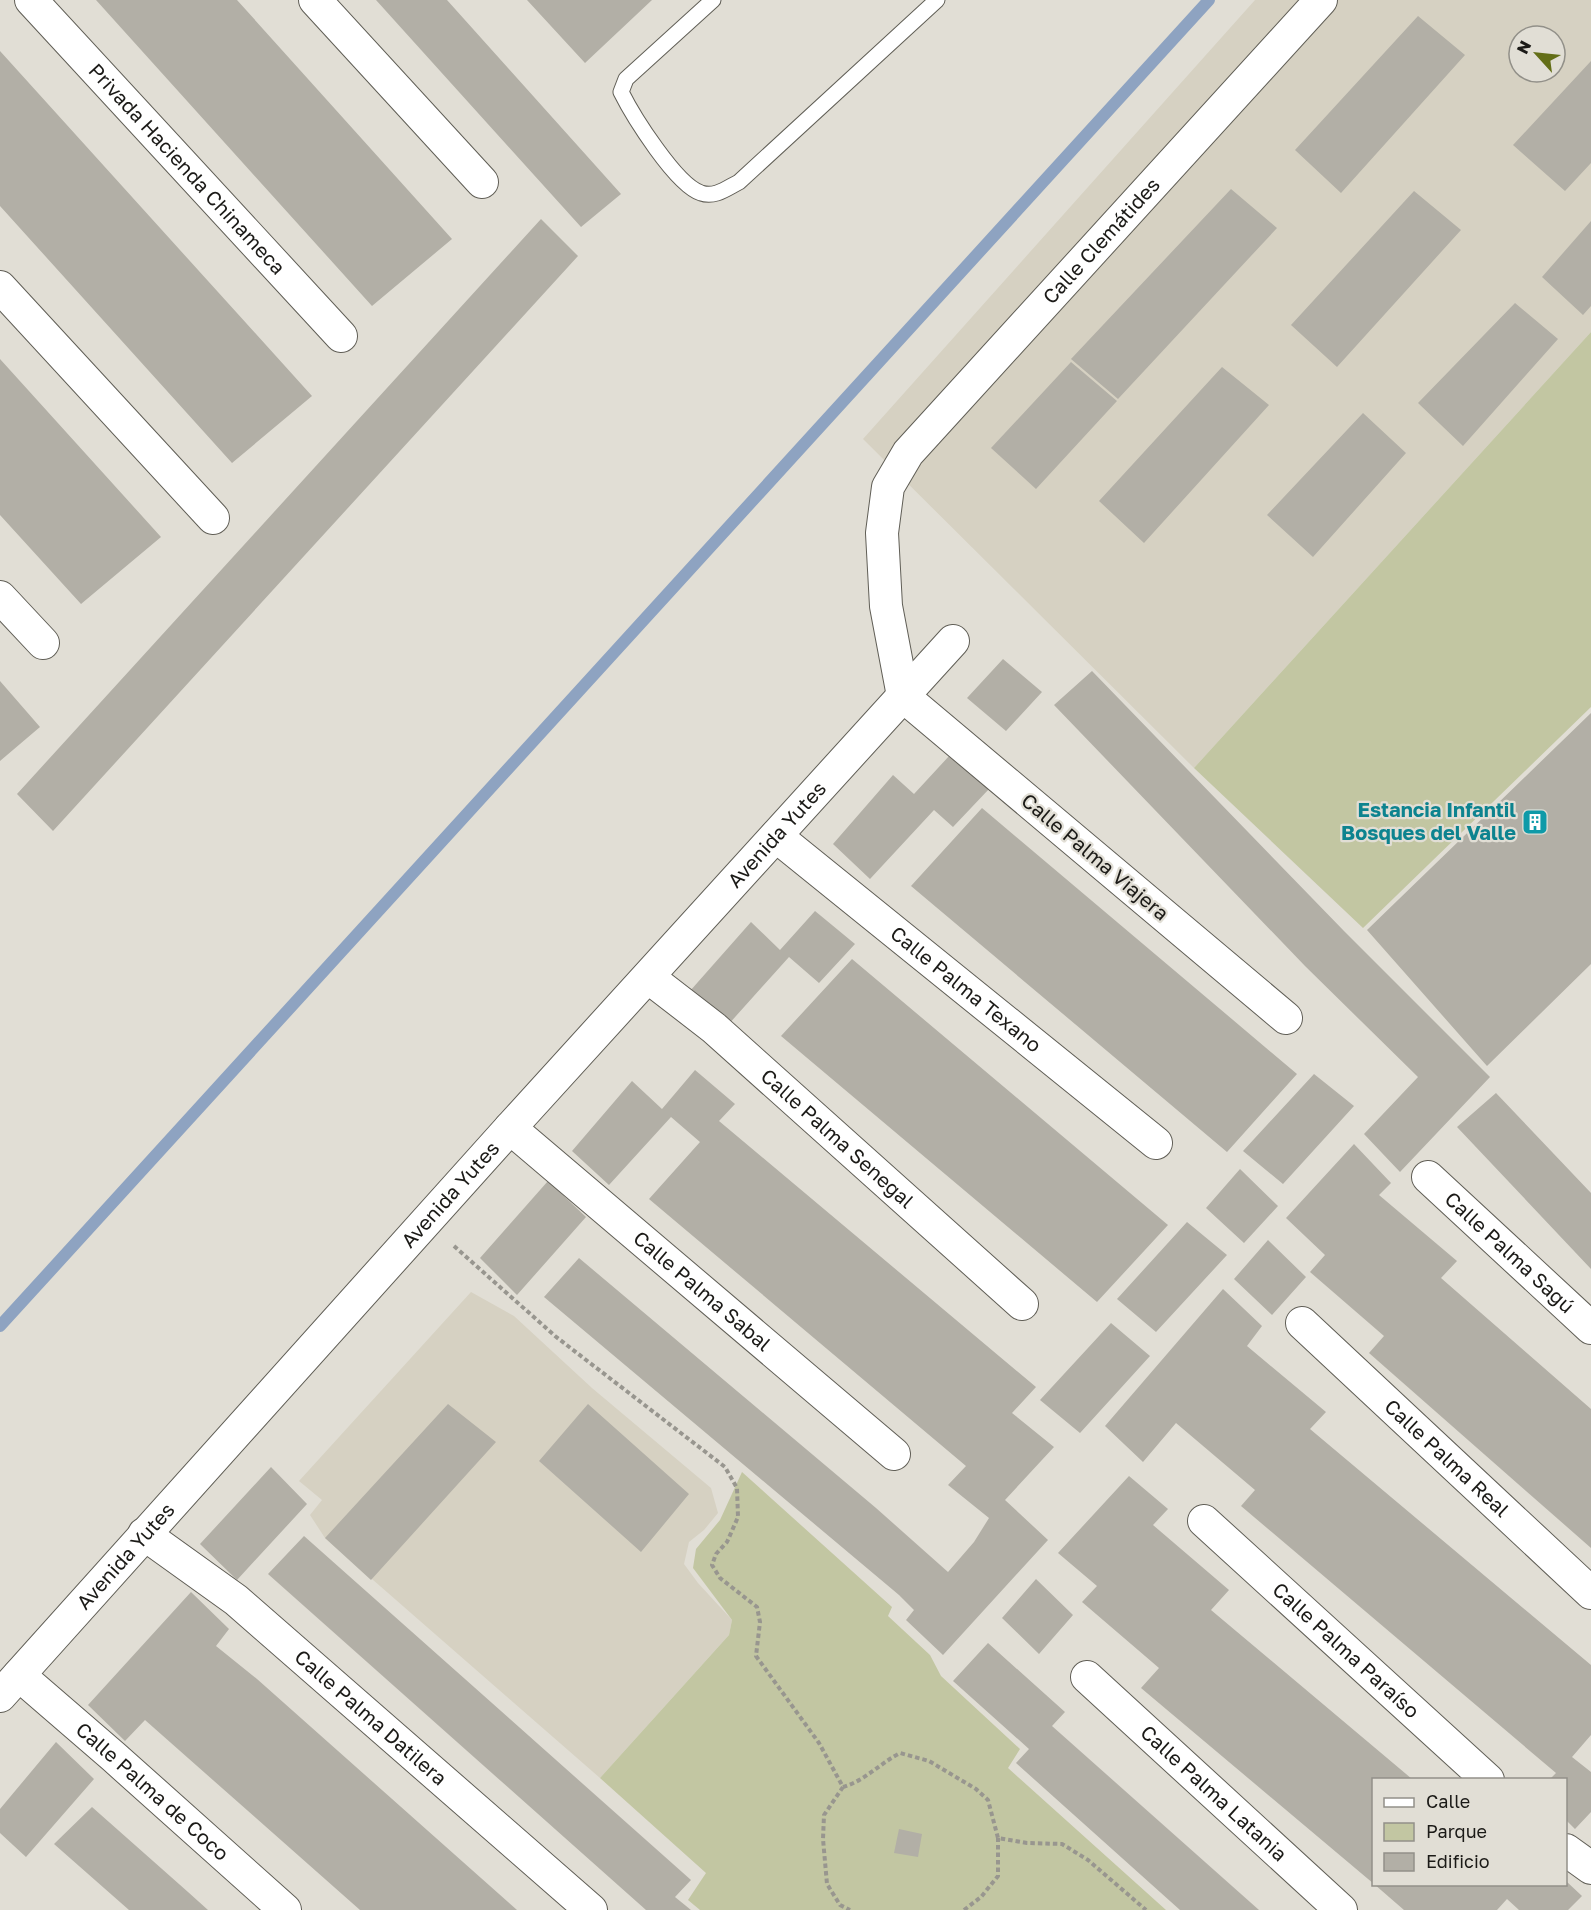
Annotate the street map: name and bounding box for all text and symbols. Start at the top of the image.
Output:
north arrow [1507,24,1567,84]
text: N [1512,37,1535,57]
street label: Privada Hacienda Chinameca [84,58,291,279]
street label: Calle Clemátides [1037,172,1164,308]
street label: Avenida Yutes [722,776,830,892]
street label: Calle Palma Viajera [1017,788,1174,925]
place label: Estancia Infantil Bosques del Valle [1341,797,1516,844]
building icon: Estancia Infantil Bosques del Valle [1520,807,1550,837]
street label: Calle Palma Texano [886,920,1047,1057]
street label: Calle Palma Senegal [757,1063,919,1212]
street label: Avenida Yutes [396,1136,504,1252]
street label: Calle Palma Sagú [1441,1186,1580,1317]
street label: Calle Palma Sabal [629,1225,776,1355]
street label: Calle Palma Real [1380,1394,1515,1521]
street label: Avenida Yutes [71,1497,179,1614]
street label: Calle Palma Paraíso [1268,1577,1425,1722]
street label: Calle Palma Datilera [290,1644,452,1790]
street label: Calle Palma de Coco [72,1717,234,1865]
street label: Calle Palma Latania [1136,1720,1292,1866]
legend [1372,1778,1567,1886]
text: Calle [1426,1790,1470,1812]
text: Parque [1426,1820,1487,1842]
text: Edificio [1426,1850,1490,1872]

